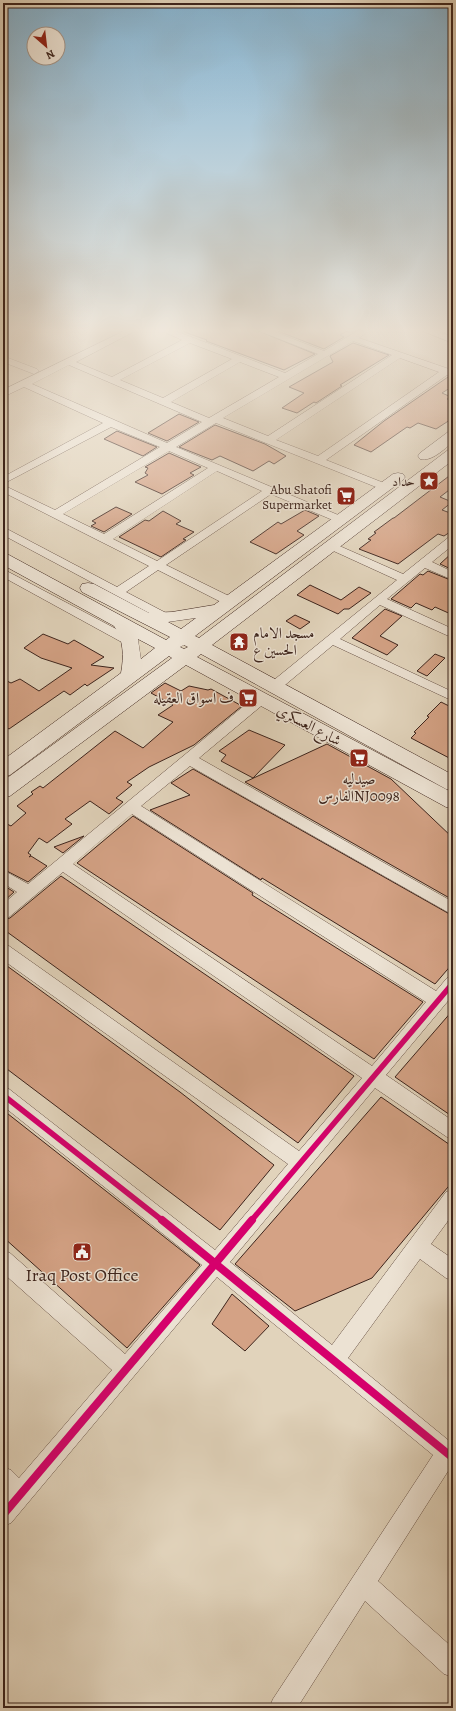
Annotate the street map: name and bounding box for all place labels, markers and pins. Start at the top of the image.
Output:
place icon: حداد [418,470,440,492]
place label: حداد [392,473,415,490]
place label: Abu Shatofi Supermarket [262,481,333,513]
supermarket icon: Abu Shatofi Supermarket [335,485,357,507]
place label: مسجد الامام الحسين ع [253,623,314,663]
temple icon: مسجد الامام الحسين ع [228,631,250,653]
supermarket icon: ف اسواق العقيله [237,687,259,709]
place label: ف اسواق العقيله [153,688,234,708]
supermarket icon: صيدليه الفارسNJ0098 [348,747,370,769]
place label: صيدليه الفارسNJ0098 [318,769,400,806]
public building icon: Iraq Post Office [71,1241,93,1263]
place label: Iraq Post Office [26,1263,138,1287]

